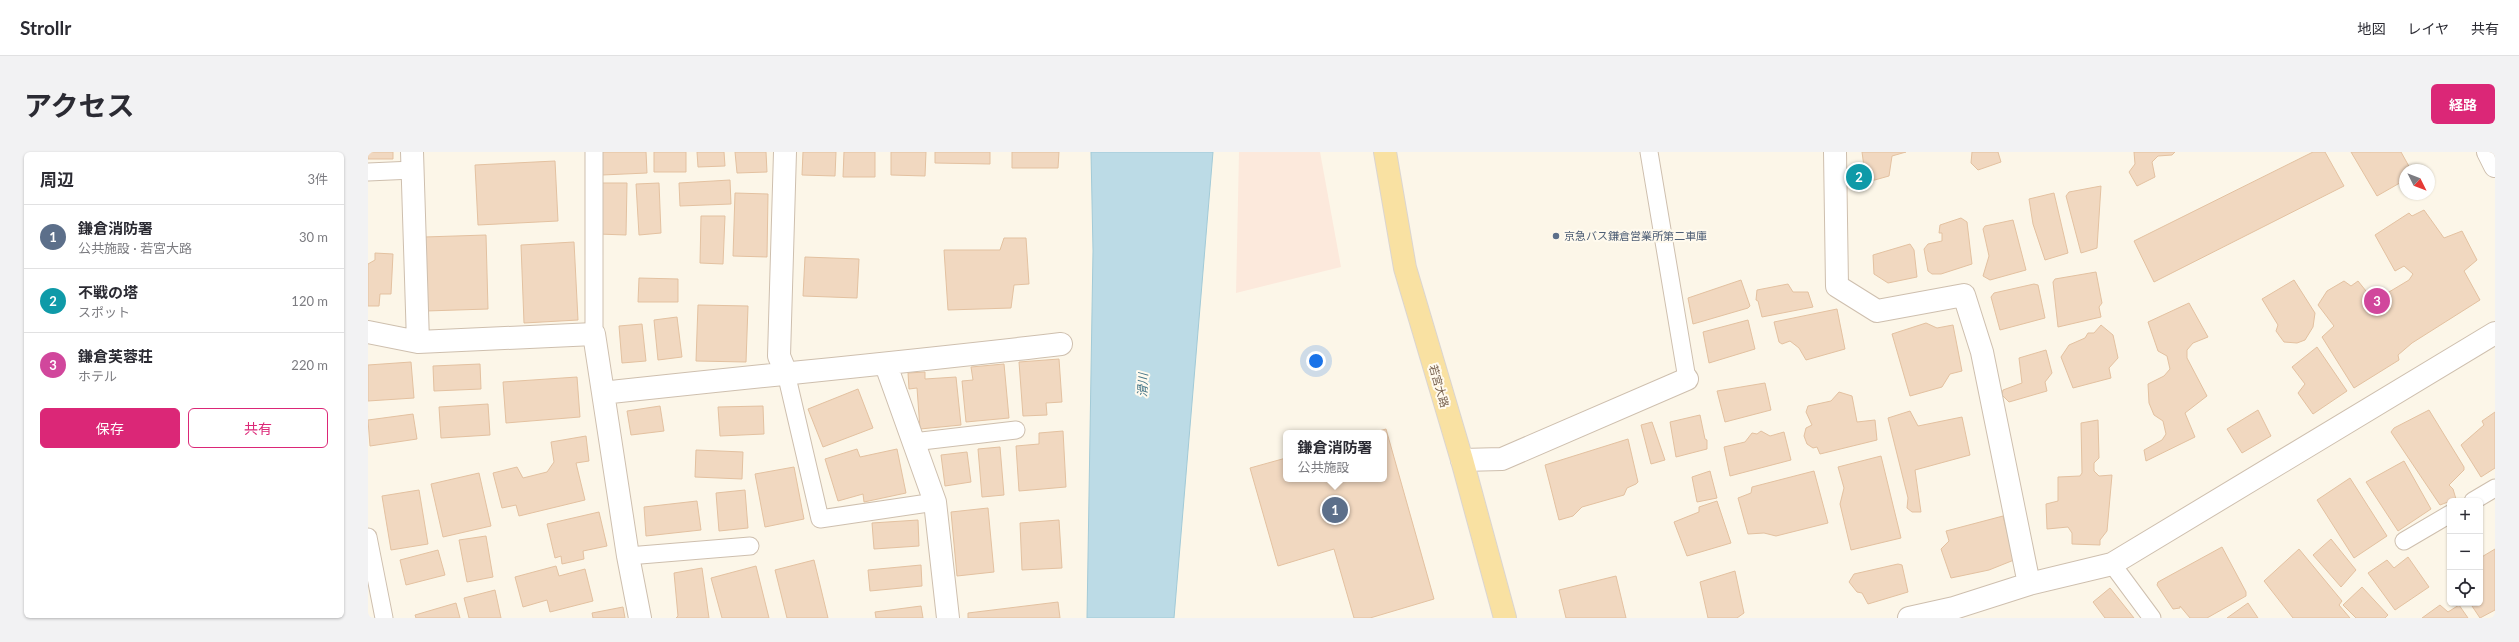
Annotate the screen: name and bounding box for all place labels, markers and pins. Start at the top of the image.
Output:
pin: 2 [1846,162,1872,192]
place label: 京急バス鎌倉営業所第二車庫 [1564,229,1707,242]
marker: 京急バス鎌倉営業所第二車庫 [1551,231,1561,241]
pin: 3 [2364,286,2390,316]
pin: 1 [1322,495,1348,525]

